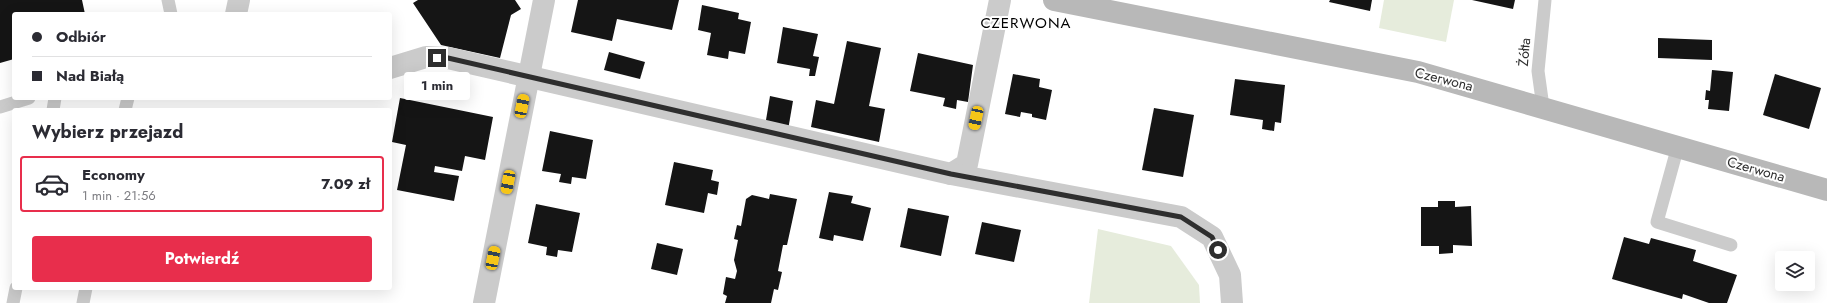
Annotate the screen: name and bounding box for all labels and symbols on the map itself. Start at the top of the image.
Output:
district label: CZERWONA [981,12,1071,34]
street label: Żółta [1513,37,1535,67]
route end [428,49,446,67]
street label: Czerwona [1413,62,1475,96]
callout: 1 min [404,72,470,100]
car [514,93,530,119]
car [968,105,984,131]
street label: Czerwona [1725,151,1787,187]
car [500,169,516,195]
route start [1209,241,1227,259]
car [485,245,501,271]

